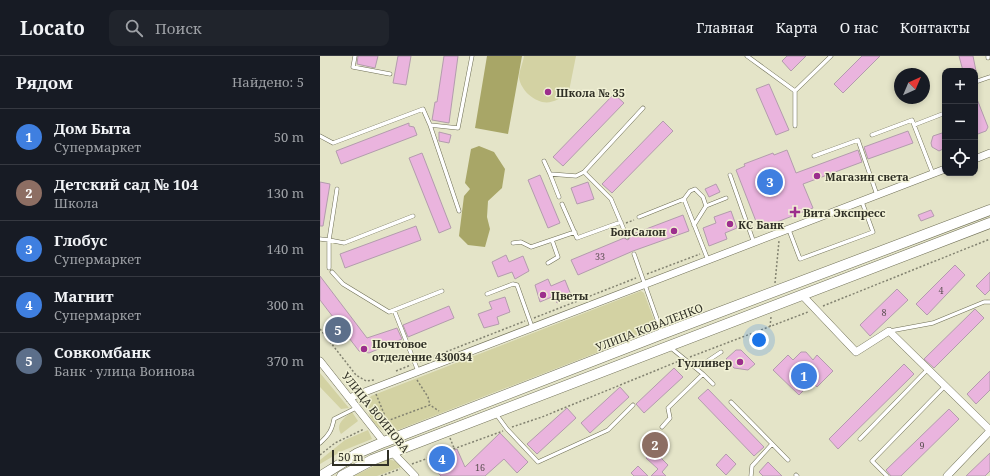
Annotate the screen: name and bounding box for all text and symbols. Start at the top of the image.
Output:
search box [109,10,389,46]
text: Locato [20,15,85,41]
icon: search [123,17,145,39]
text: Поиск [155,18,202,38]
text: Главная [696,18,754,37]
text: Карта [776,18,818,37]
text: О нас [840,18,878,37]
text: Контакты [900,18,970,37]
north arrow [894,68,930,104]
map controls [942,68,978,176]
button: + [942,68,978,104]
text: Рядом [16,71,73,94]
text: Найдено: 5 [232,73,304,91]
place label: Школа № 35 [556,85,625,100]
marker: Школа № 35 [543,87,553,97]
button: − [942,104,978,140]
text: Дом Быта [54,118,131,138]
text: 1 [25,128,33,146]
text: 50 m [274,128,304,146]
text: Супермаркет [54,138,141,156]
button: locate [942,140,978,176]
pin: 3 [757,167,783,197]
place label: Магазин света [825,169,909,184]
marker: Магазин света [812,171,822,181]
text: Детский сад № 104 [54,174,198,194]
text: 2 [25,184,33,202]
text: 130 m [267,184,304,202]
text: Школа [54,194,99,212]
place label: Вита Экспресс [803,205,886,220]
marker: Вита Экспресс [790,207,800,217]
place label: КС Банк [738,217,784,232]
marker: КС Банк [725,219,735,229]
place label: БонСалон [610,224,667,239]
marker: БонСалон [669,226,679,236]
text: Глобус [54,230,107,250]
text: 3 [25,240,33,258]
text: 140 m [267,240,304,258]
text: Супермаркет [54,250,141,268]
house number: 33 [595,250,605,263]
house number: 4 [938,284,944,297]
text: Магнит [54,286,114,306]
place label: Цветы [551,288,589,303]
marker: Цветы [538,290,548,300]
text: 4 [25,296,33,314]
text: 300 m [267,296,304,314]
street label: УЛИЦА КОВАЛЕНКО [593,300,705,354]
text: Супермаркет [54,306,141,324]
house number: 8 [881,306,887,319]
pin: 5 [325,315,351,345]
your location [749,330,769,350]
place label: Почтовое отделение 430034 [372,336,472,364]
text: Совкомбанк [54,342,151,362]
marker: Почтовое отделение 430034 [359,344,369,354]
text: 5 [25,352,33,370]
text: 370 m [267,352,304,370]
place label: Гулливер [678,355,732,370]
marker: Гулливер [735,357,745,367]
pin: 1 [791,361,817,391]
text: Банк · улица Воинова [54,362,195,380]
street label: УЛИЦА ВОИНОВА [339,369,413,456]
pin: 2 [642,430,668,460]
house number: 9 [919,439,925,452]
pin: 4 [429,444,455,474]
scale bar [332,448,389,467]
text: 50 m [338,449,364,464]
house number: 16 [475,461,485,474]

